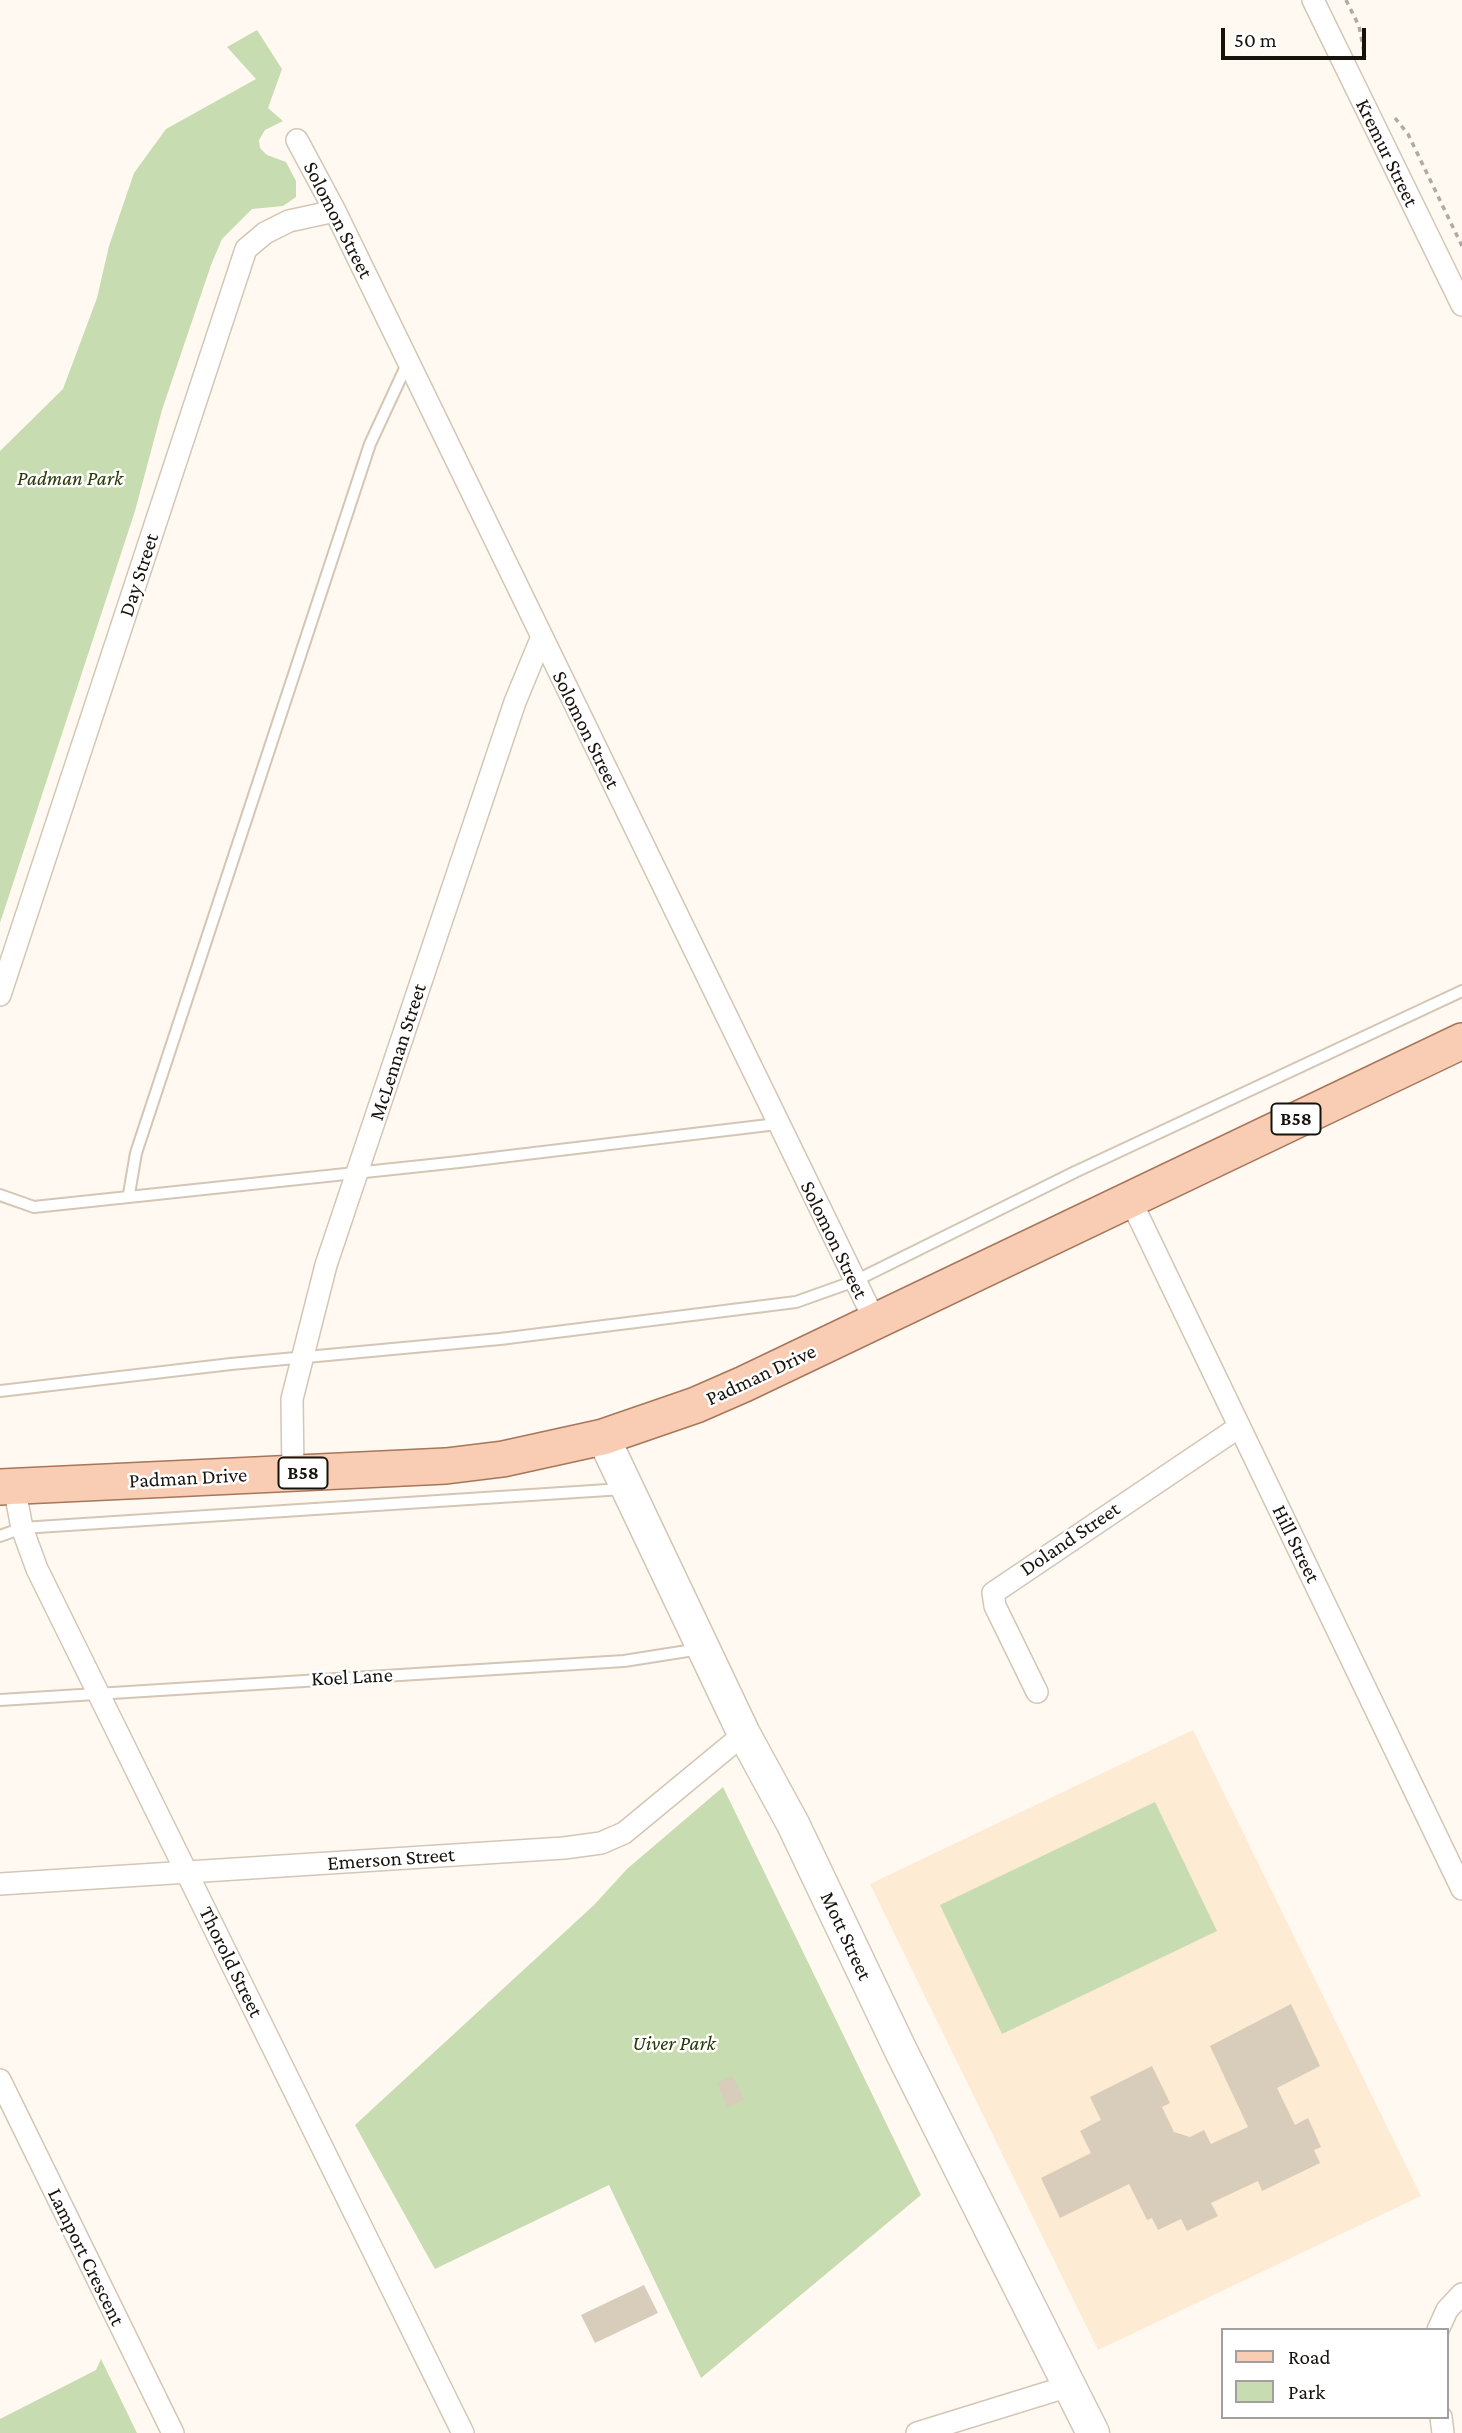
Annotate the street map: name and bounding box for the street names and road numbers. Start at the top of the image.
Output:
street label: Kremur Street [1350,95,1424,211]
street label: Solomon Street [298,157,378,283]
street label: Day Street [114,530,164,620]
street label: Solomon Street [547,667,625,793]
street label: McLennan Street [364,980,432,1124]
road number: B58 [1272,1104,1320,1134]
street label: Solomon Street [795,1177,873,1303]
street label: Padman Drive [702,1339,820,1411]
road number: B58 [278,1457,328,1488]
street label: Padman Drive [128,1462,248,1494]
street label: Doland Street [1015,1496,1125,1582]
street label: Hill Street [1266,1501,1326,1587]
street label: Koel Lane [311,1662,393,1692]
street label: Emerson Street [326,1842,456,1876]
street label: Mott Street [815,1888,877,1984]
street label: Thorold Street [193,1902,269,2022]
street label: Lamport Crescent [42,2184,130,2330]

